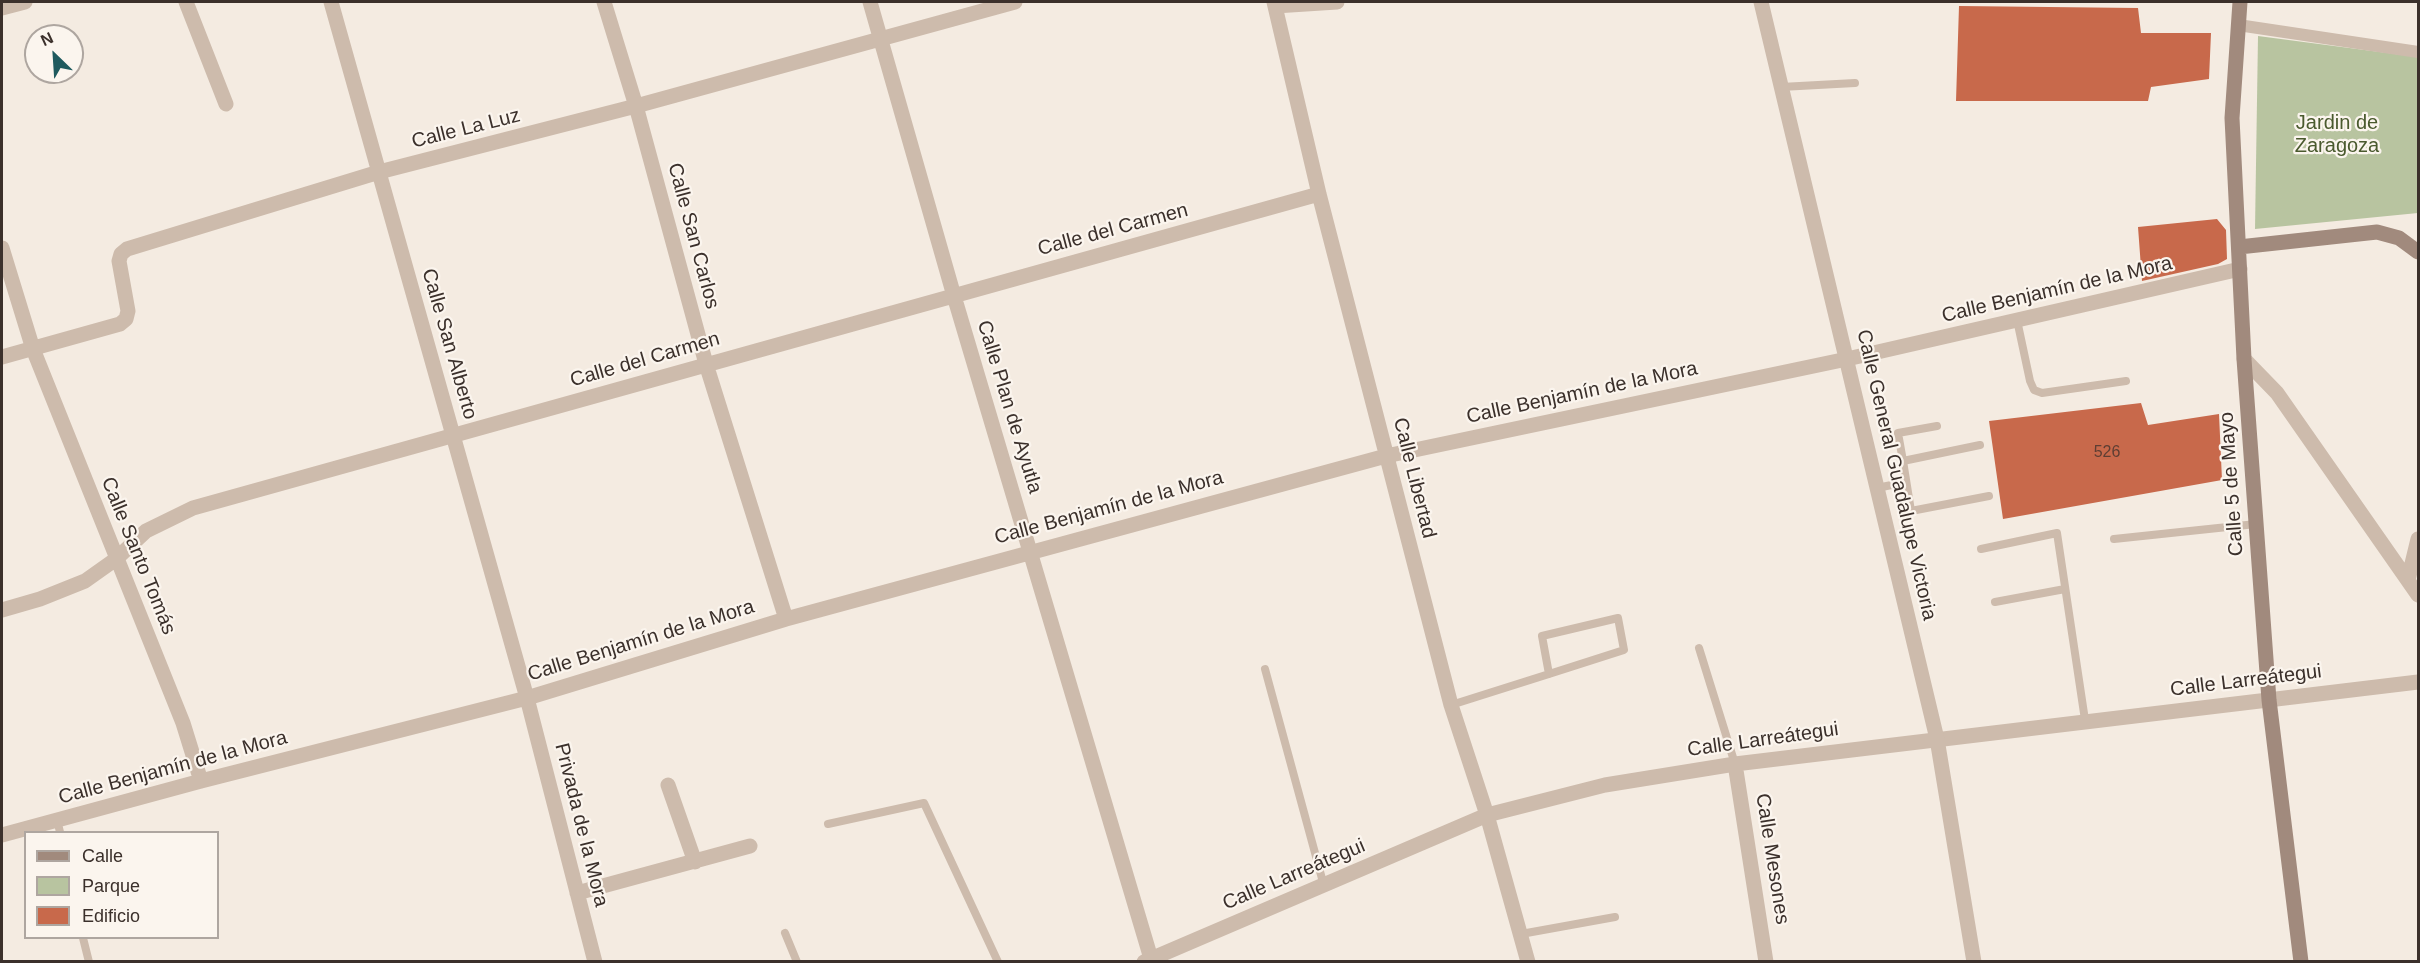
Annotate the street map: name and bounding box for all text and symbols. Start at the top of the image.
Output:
north arrow [24,24,84,84]
text: N [38,29,56,49]
street label: Calle La Luz [409,104,523,154]
park label: Jardin de Zaragoza [2295,111,2379,158]
street label: Calle San Carlos [662,160,724,312]
street label: Calle del Carmen [1035,198,1191,262]
street label: Calle Benjamín de la Mora [1939,252,2175,328]
street label: Calle San Alberto [416,266,482,422]
street label: Calle Plan de Ayutla [971,318,1047,496]
street label: Calle del Carmen [567,327,723,393]
street label: Calle General Guadalupe Victoria [1851,327,1941,623]
street label: Calle Benjamín de la Mora [1464,357,1700,429]
street label: Calle 5 de Mayo [2215,411,2249,557]
street label: Calle Libertad [1387,415,1441,541]
house number: 526 [2094,443,2120,463]
street label: Calle Benjamín de la Mora [992,466,1226,550]
street label: Calle Santo Tomás [95,474,181,638]
street label: Calle Benjamín de la Mora [525,595,757,687]
street label: Calle Larreátegui [2169,660,2323,702]
street label: Calle Larreátegui [1686,718,1840,762]
street label: Calle Benjamín de la Mora [56,726,290,810]
street label: Privada de la Mora [549,741,613,909]
street label: Calle Mesones [1750,792,1794,926]
legend [24,831,219,939]
street label: Calle Larreátegui [1219,834,1369,916]
text: Calle [82,846,123,866]
text: Parque [82,876,140,896]
text: Edificio [82,906,140,926]

